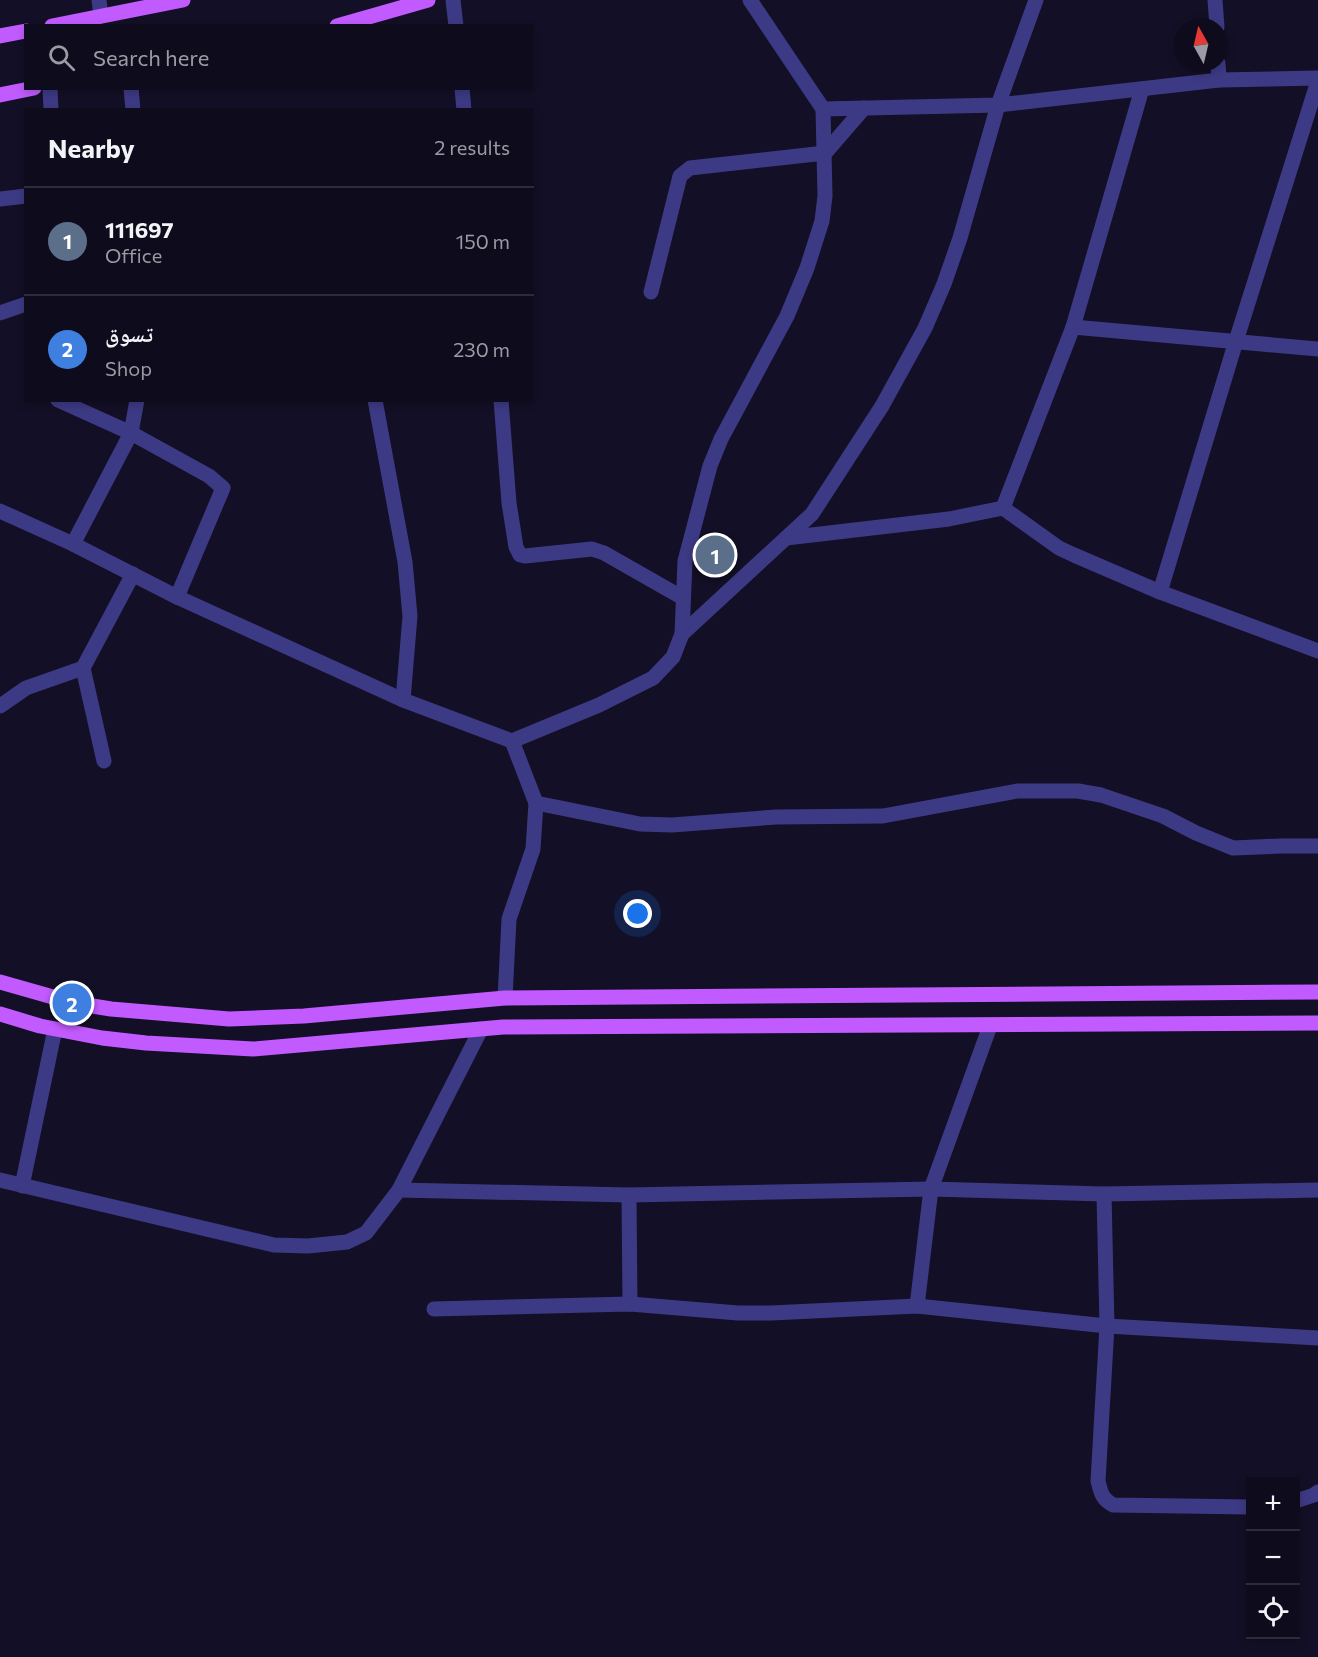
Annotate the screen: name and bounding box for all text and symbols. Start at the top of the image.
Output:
north arrow [1174,18,1228,72]
search box [24,24,534,90]
icon: search [45,41,78,74]
text: Search here [93,44,209,71]
text: Nearby [48,132,135,163]
text: 2 results [434,135,510,159]
text: 111697 [105,216,174,243]
text: 1 [63,229,72,253]
text: 150 m [456,229,510,253]
text: Office [105,243,162,267]
text: تسوق [105,320,153,347]
text: 2 [62,337,73,361]
text: 230 m [453,337,510,361]
text: Shop [105,356,152,380]
pin: 1 [696,532,734,578]
your location [623,899,652,928]
pin: 2 [52,980,92,1026]
map controls [1246,1477,1300,1639]
button: + [1246,1477,1300,1531]
button: − [1246,1531,1300,1585]
button: locate [1246,1585,1300,1639]

